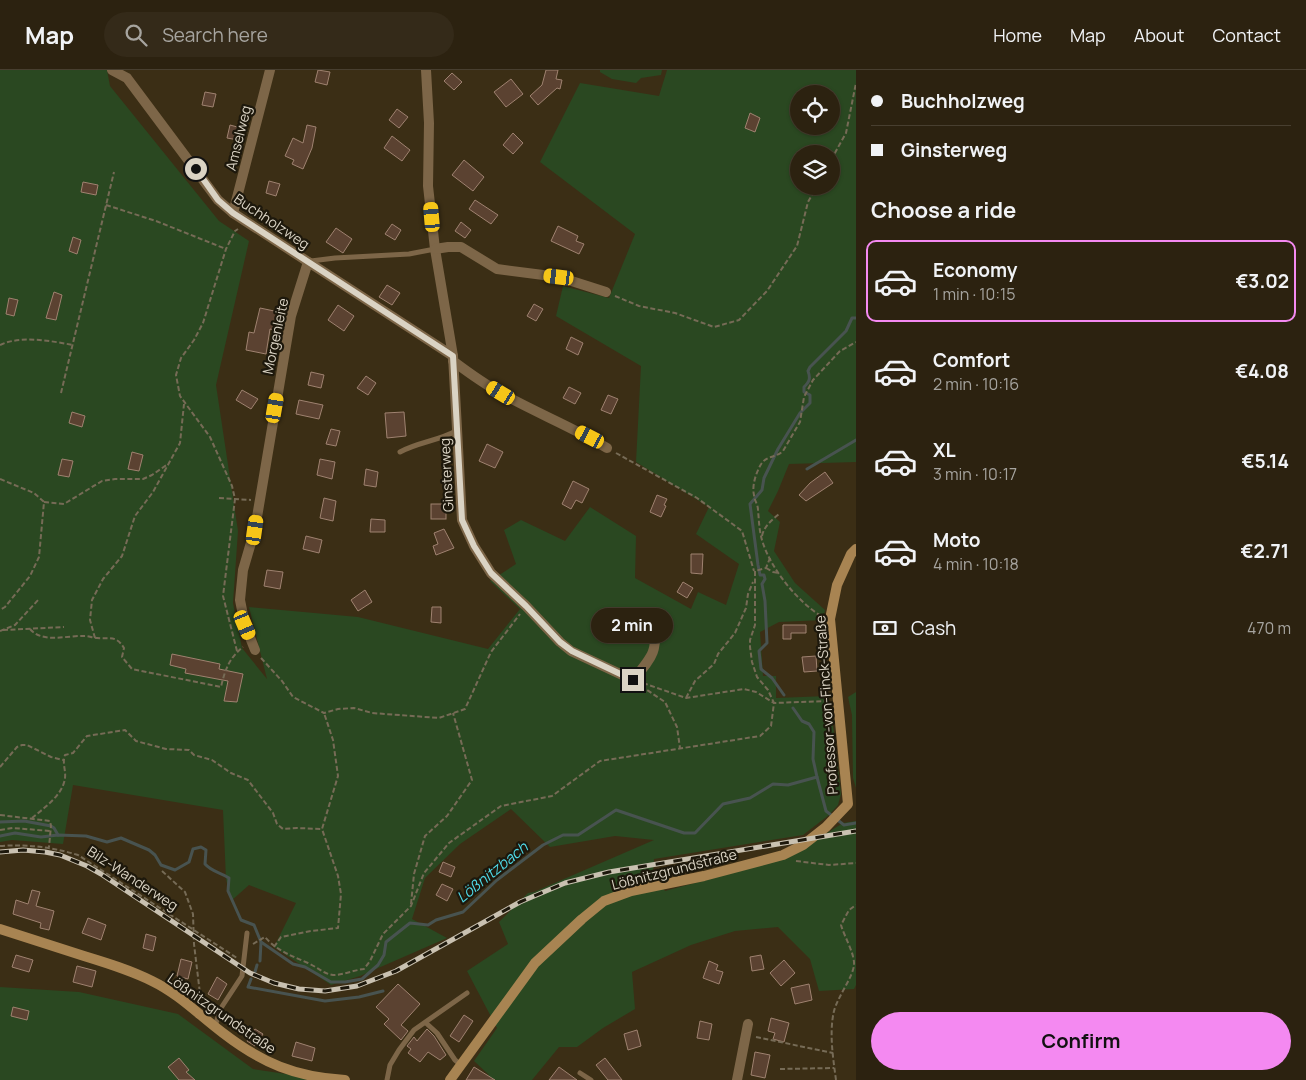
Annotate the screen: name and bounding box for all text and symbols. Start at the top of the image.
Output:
search box [104,12,454,57]
text: Map [25,18,74,51]
icon: search [122,21,150,49]
text: Search here [162,22,268,48]
text: Home [993,23,1042,47]
text: Map [1070,23,1106,47]
text: About [1134,23,1184,47]
text: Contact [1212,23,1281,47]
map controls [790,85,840,195]
button: locate [790,85,840,135]
text: Buchholzweg [901,88,1025,114]
street label: Amselweg [221,103,255,173]
text: Ginsterweg [901,137,1007,163]
button: layers [790,145,840,195]
route start [185,158,207,180]
street label: Buchholzweg [231,189,313,253]
text: Choose a ride [871,195,1016,225]
car [423,201,440,233]
text: Economy [933,257,1017,283]
icon: car [873,259,918,304]
car [543,268,574,286]
text: €3.02 [1235,268,1289,294]
text: 1 min · 10:15 [933,283,1016,305]
street label: Morgenleite [258,296,292,376]
text: Comfort [933,347,1010,373]
icon: car [873,349,918,394]
text: €4.08 [1235,358,1289,384]
text: 2 min · 10:16 [933,373,1019,395]
car [484,379,517,407]
car [265,392,284,424]
car [573,424,606,450]
street label: Ginsterweg [435,437,457,513]
text: XL [933,437,956,463]
icon: car [873,439,918,484]
text: €5.14 [1242,448,1289,474]
text: 3 min · 10:17 [933,463,1017,485]
car [245,514,264,546]
text: Moto [933,527,980,553]
icon: car [873,529,918,574]
text: €2.71 [1240,538,1289,564]
text: 4 min · 10:18 [933,553,1019,575]
car [232,608,257,642]
callout: 2 min [592,608,674,642]
text: 2 min [611,614,653,636]
icon: cash [871,614,899,642]
street label: Professor-von-Finck-Straße [810,615,842,795]
text: Cash [911,615,956,641]
text: 470 m [1247,617,1291,639]
route end [622,669,644,691]
water label: Lößnitzbach [452,836,533,907]
street label: Bilz-Wanderweg [84,842,182,914]
street label: Lößnitzgrundstraße [609,844,739,894]
street label: Lößnitzgrundstraße [164,968,280,1058]
button: Confirm [871,1012,1291,1070]

